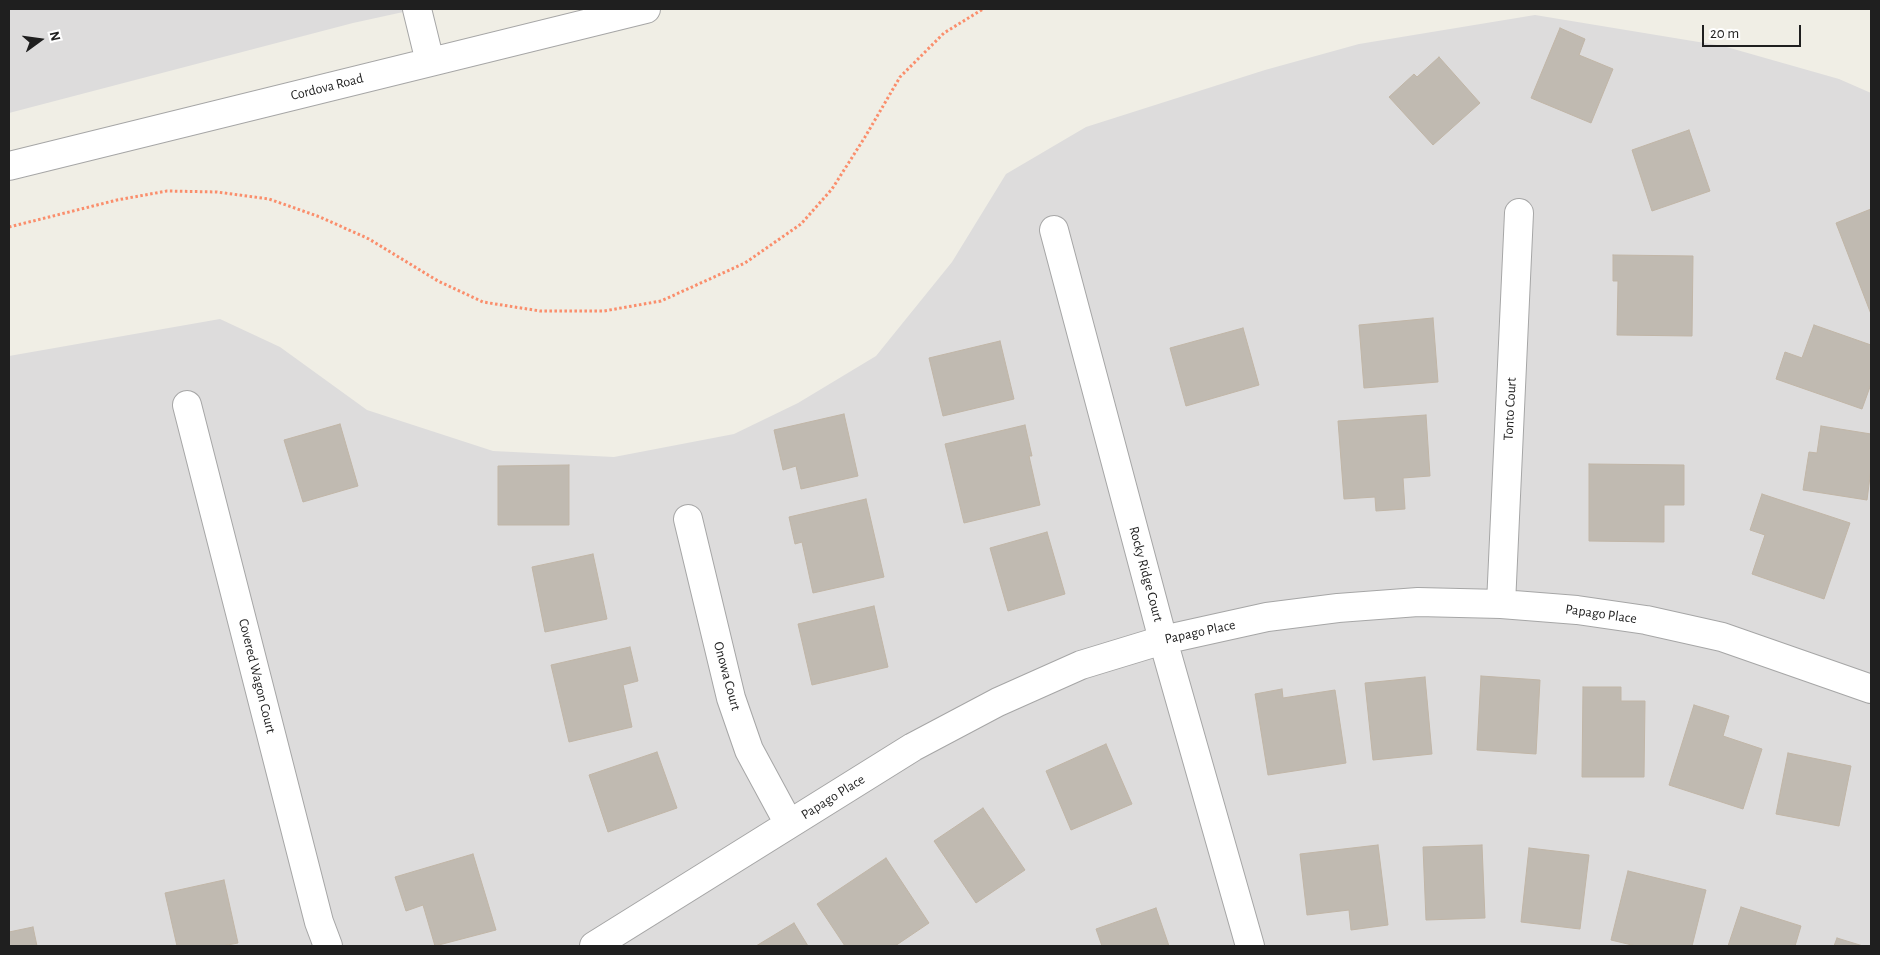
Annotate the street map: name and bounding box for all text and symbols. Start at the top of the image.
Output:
north arrow [15,15,65,65]
scale bar [1705,15,1804,47]
text: 20 m [1710,26,1739,41]
text: N [47,30,63,43]
street label: Cordova Road [289,70,365,104]
street label: Tonto Court [1500,377,1520,441]
street label: Rocky Ridge Court [1125,524,1167,624]
street label: Papago Place [1564,601,1638,627]
street label: Papago Place [1163,616,1237,648]
street label: Covered Wagon Court [235,617,279,735]
street label: Onowa Court [710,640,744,712]
street label: Papago Place [798,771,868,823]

